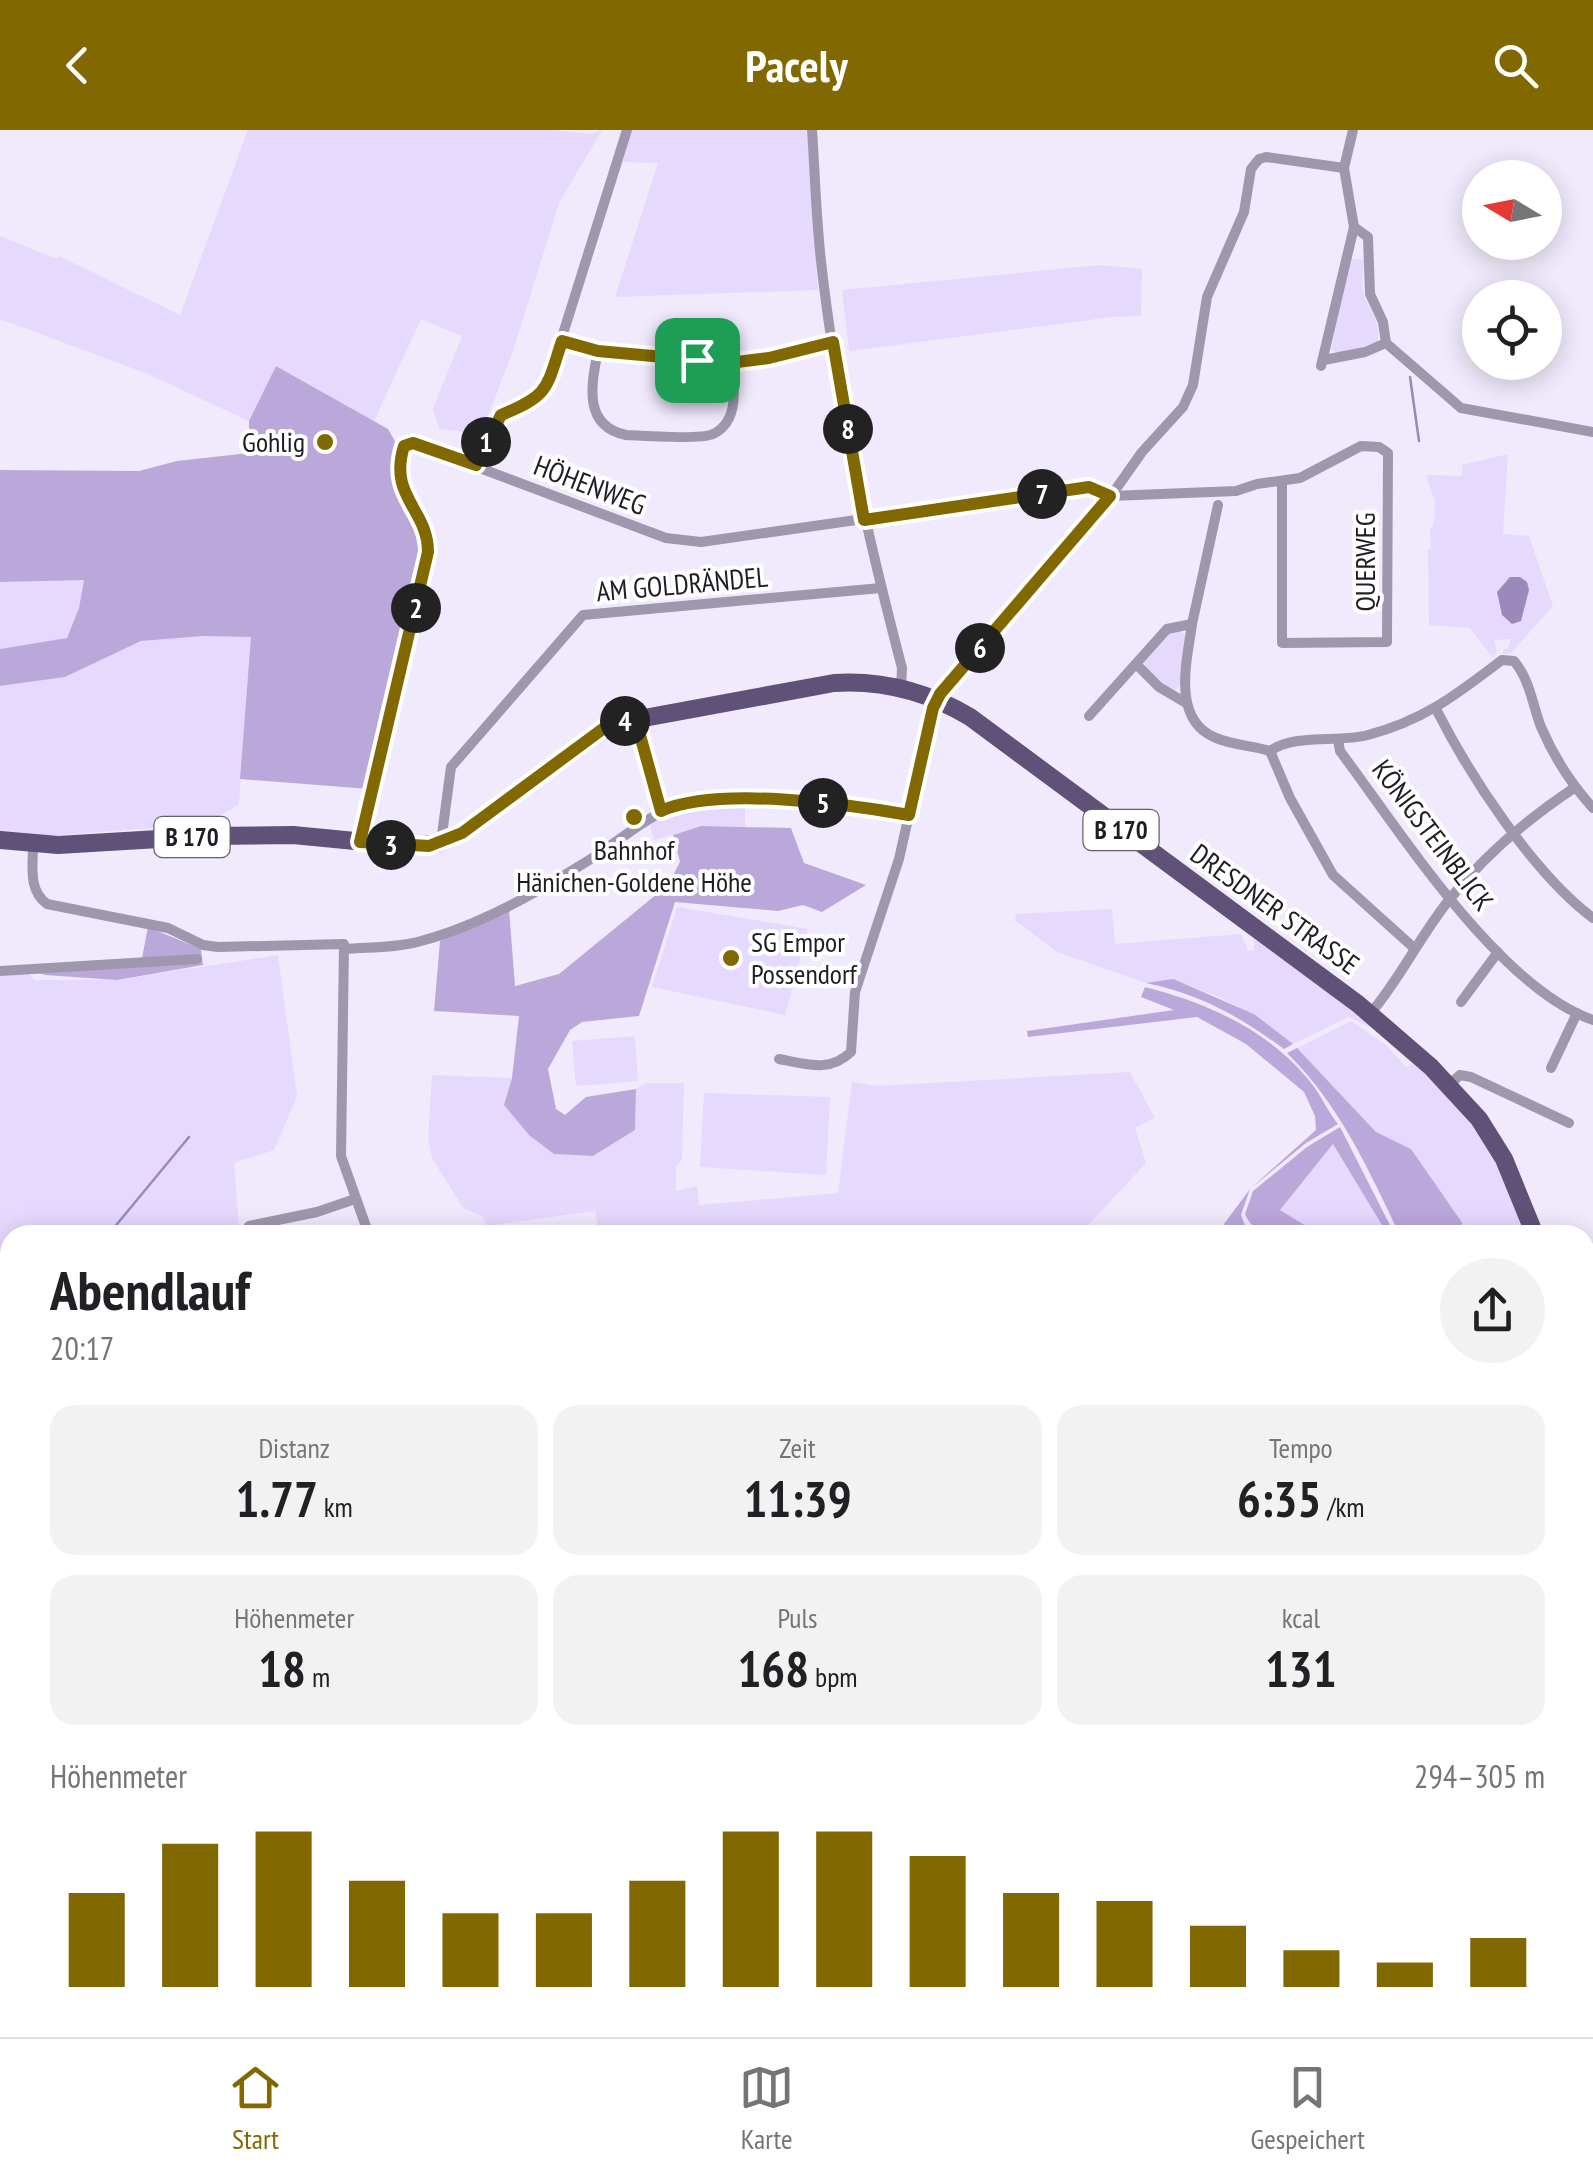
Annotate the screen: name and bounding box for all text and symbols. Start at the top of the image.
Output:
text: Pacely [745,36,848,94]
icon: back [50,38,105,93]
icon: search [1488,38,1543,93]
north arrow [1462,160,1562,260]
map controls [1462,160,1562,380]
button: locate [1462,280,1562,380]
pin [655,318,740,403]
icon: arrive [670,333,725,388]
pin: 8 [823,404,873,454]
text: 8 [841,410,855,447]
pin: 1 [461,417,511,467]
place label: Gohlig [242,423,305,460]
text: 1 [479,423,493,460]
marker: Gohlig [314,431,336,453]
street label: HÖHENWEG [529,446,651,523]
pin: 7 [1017,469,1067,519]
text: 7 [1035,475,1049,512]
street label: QUERWEG [1346,512,1383,612]
street label: AM GOLDRÄNDEL [595,558,770,609]
pin: 2 [391,583,441,633]
text: 2 [409,589,423,626]
pin: 6 [955,623,1005,673]
text: 6 [973,629,987,666]
pin: 4 [600,696,650,746]
text: 4 [618,702,632,739]
street label: KÖNIGSTEINBLICK [1364,752,1502,918]
pin: 5 [798,778,848,828]
text: 5 [816,784,830,821]
marker: Bahnhof Hänichen-Goldene Höhe [623,806,645,828]
road number: B 170 [1084,810,1158,850]
road number: B 170 [154,817,230,857]
pin: 3 [366,820,416,870]
text: 3 [384,826,398,863]
place label: Bahnhof Hänichen-Goldene Höhe [516,831,752,900]
street label: DRESDNER STRASSE [1184,835,1367,982]
place label: SG Empor Possendorf [751,923,859,992]
marker: SG Empor Possendorf [720,947,742,969]
text: Abendlauf [50,1254,250,1325]
button: share [1440,1258,1545,1363]
text: 20:17 [50,1327,114,1369]
text: Distanz [258,1429,330,1466]
text: Zeit [779,1429,816,1466]
text: Tempo [1269,1429,1333,1466]
text: 1.77 [235,1466,318,1531]
text: 11:39 [743,1466,852,1531]
text: 6:35 [1237,1466,1321,1531]
text: km [318,1488,353,1525]
text: /km [1321,1488,1365,1525]
text: Höhenmeter [234,1599,354,1636]
text: Puls [777,1599,818,1636]
text: kcal [1282,1599,1320,1636]
text: 18 [258,1636,306,1701]
text: 168 [737,1636,809,1701]
text: 131 [1265,1636,1337,1701]
text: m [306,1658,330,1695]
text: bpm [809,1658,858,1695]
text: Höhenmeter [50,1755,187,1797]
text: 294–305 m [1414,1755,1545,1797]
tab: Start [228,2060,283,2157]
tab: Karte [739,2060,794,2157]
tab: Gespeichert [1250,2060,1365,2157]

